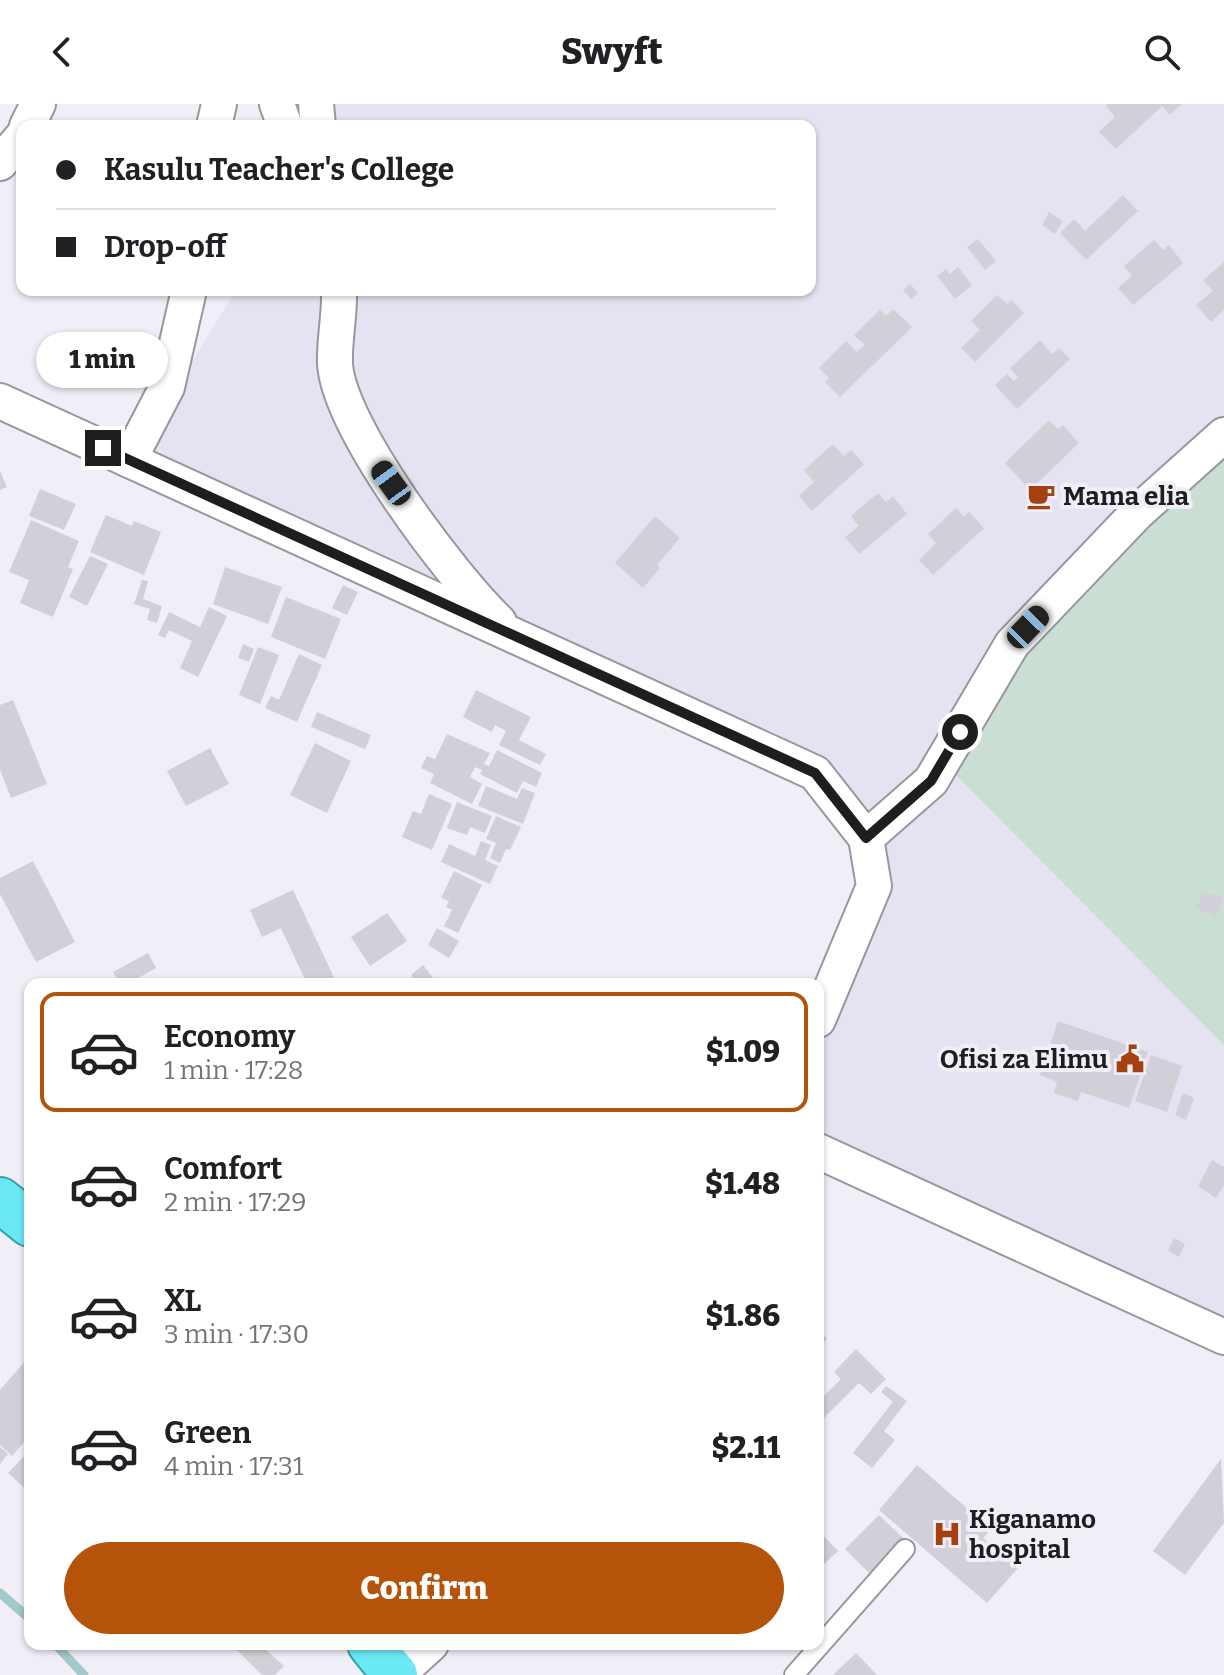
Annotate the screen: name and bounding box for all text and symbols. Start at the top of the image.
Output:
icon: back [40,30,84,74]
text: Swyft [561,30,663,74]
icon: search [1140,30,1184,74]
text: Kasulu Teacher's College [104,152,454,188]
text: Drop-off [104,229,226,265]
callout: 1 min [37,332,169,388]
text: 1 min [69,344,135,375]
route end [85,430,121,466]
car [367,457,415,509]
cafe icon: Mama elia [1026,481,1056,511]
place label: Mama elia [1063,481,1189,512]
car [1003,601,1053,653]
route start [942,714,978,750]
icon: car [68,1016,140,1088]
text: Economy [164,1019,295,1055]
text: $1.09 [706,1034,780,1070]
place label: Ofisi za Elimu [940,1044,1108,1075]
public building icon: Ofisi za Elimu [1115,1044,1145,1074]
text: 1 min · 17:28 [164,1055,303,1086]
icon: car [68,1148,140,1220]
text: Comfort [164,1151,282,1187]
text: $1.48 [705,1166,780,1202]
text: 2 min · 17:29 [164,1187,306,1218]
icon: car [68,1280,140,1352]
text: XL [164,1283,201,1319]
text: $1.86 [705,1298,780,1334]
text: 3 min · 17:30 [164,1319,309,1350]
icon: car [68,1412,140,1484]
text: Green [164,1415,251,1451]
text: $2.11 [711,1430,780,1466]
text: 4 min · 17:31 [164,1451,304,1482]
place label: Kiganamo hospital [969,1504,1096,1565]
hospital icon: Kiganamo hospital [932,1519,962,1549]
button: Confirm [64,1542,784,1634]

